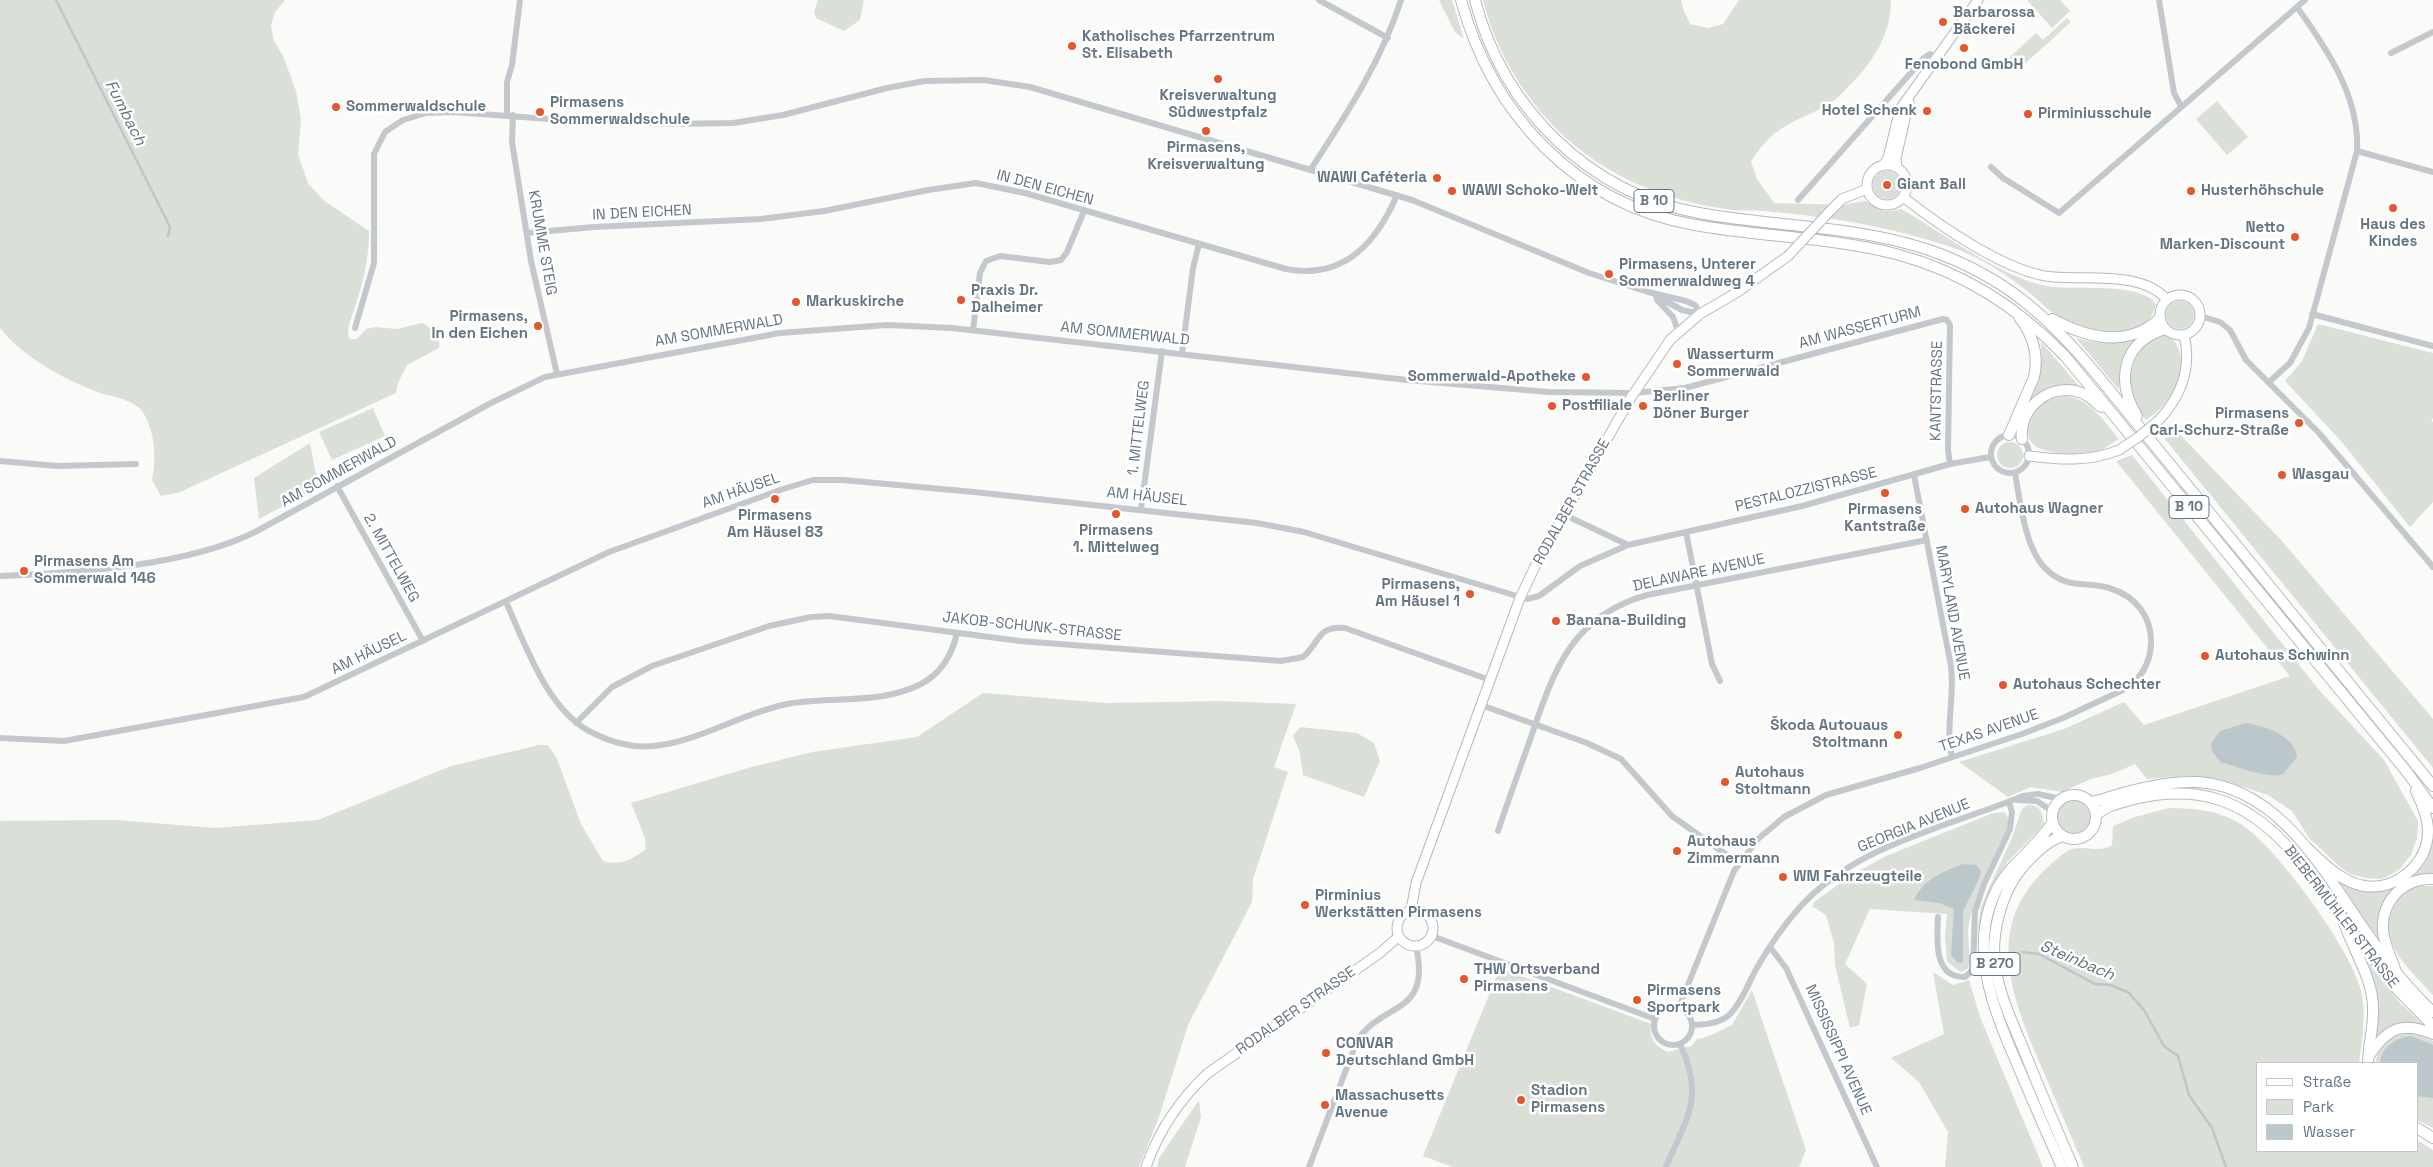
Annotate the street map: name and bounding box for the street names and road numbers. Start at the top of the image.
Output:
street label: IN DEN EICHEN [995,166,1095,210]
street label: KRUMME STEIG [524,189,560,297]
road number: B 10 [1634,190,1674,212]
street label: IN DEN EICHEN [592,201,692,225]
street label: AM WASSERTURM [1797,303,1923,353]
street label: AM SOMMERWALD [654,311,784,351]
street label: AM SOMMERWALD [1060,318,1190,350]
street label: KANTSTRASSE [1927,341,1947,441]
street label: 1. MITTELWEG [1124,379,1154,477]
street label: AM SOMMERWALD [278,433,400,511]
street label: RODALBER STRASSE [1530,436,1614,568]
street label: PESTALOZZISTRASSE [1733,464,1879,516]
street label: AM HÄUSEL [700,469,782,513]
street label: AM HÄUSEL [1106,484,1188,510]
road number: B 10 [2169,496,2209,518]
street label: 2. MITTELWEG [359,511,423,605]
street label: MARYLAND AVENUE [1931,544,1973,682]
street label: DELAWARE AVENUE [1631,550,1767,596]
street label: JAKOB-SCHUNK-STRASSE [941,609,1123,645]
street label: AM HÄUSEL [329,627,409,679]
street label: TEXAS AVENUE [1937,706,2041,756]
street label: GEORGIA AVENUE [1855,795,1973,857]
street label: BIEBERMÜHLER STRASSE [2280,842,2402,992]
road number: B 270 [1970,952,2020,976]
street label: RODALBER STRASSE [1233,963,1359,1059]
street label: MISSISSIPPI AVENUE [1801,982,1875,1118]

